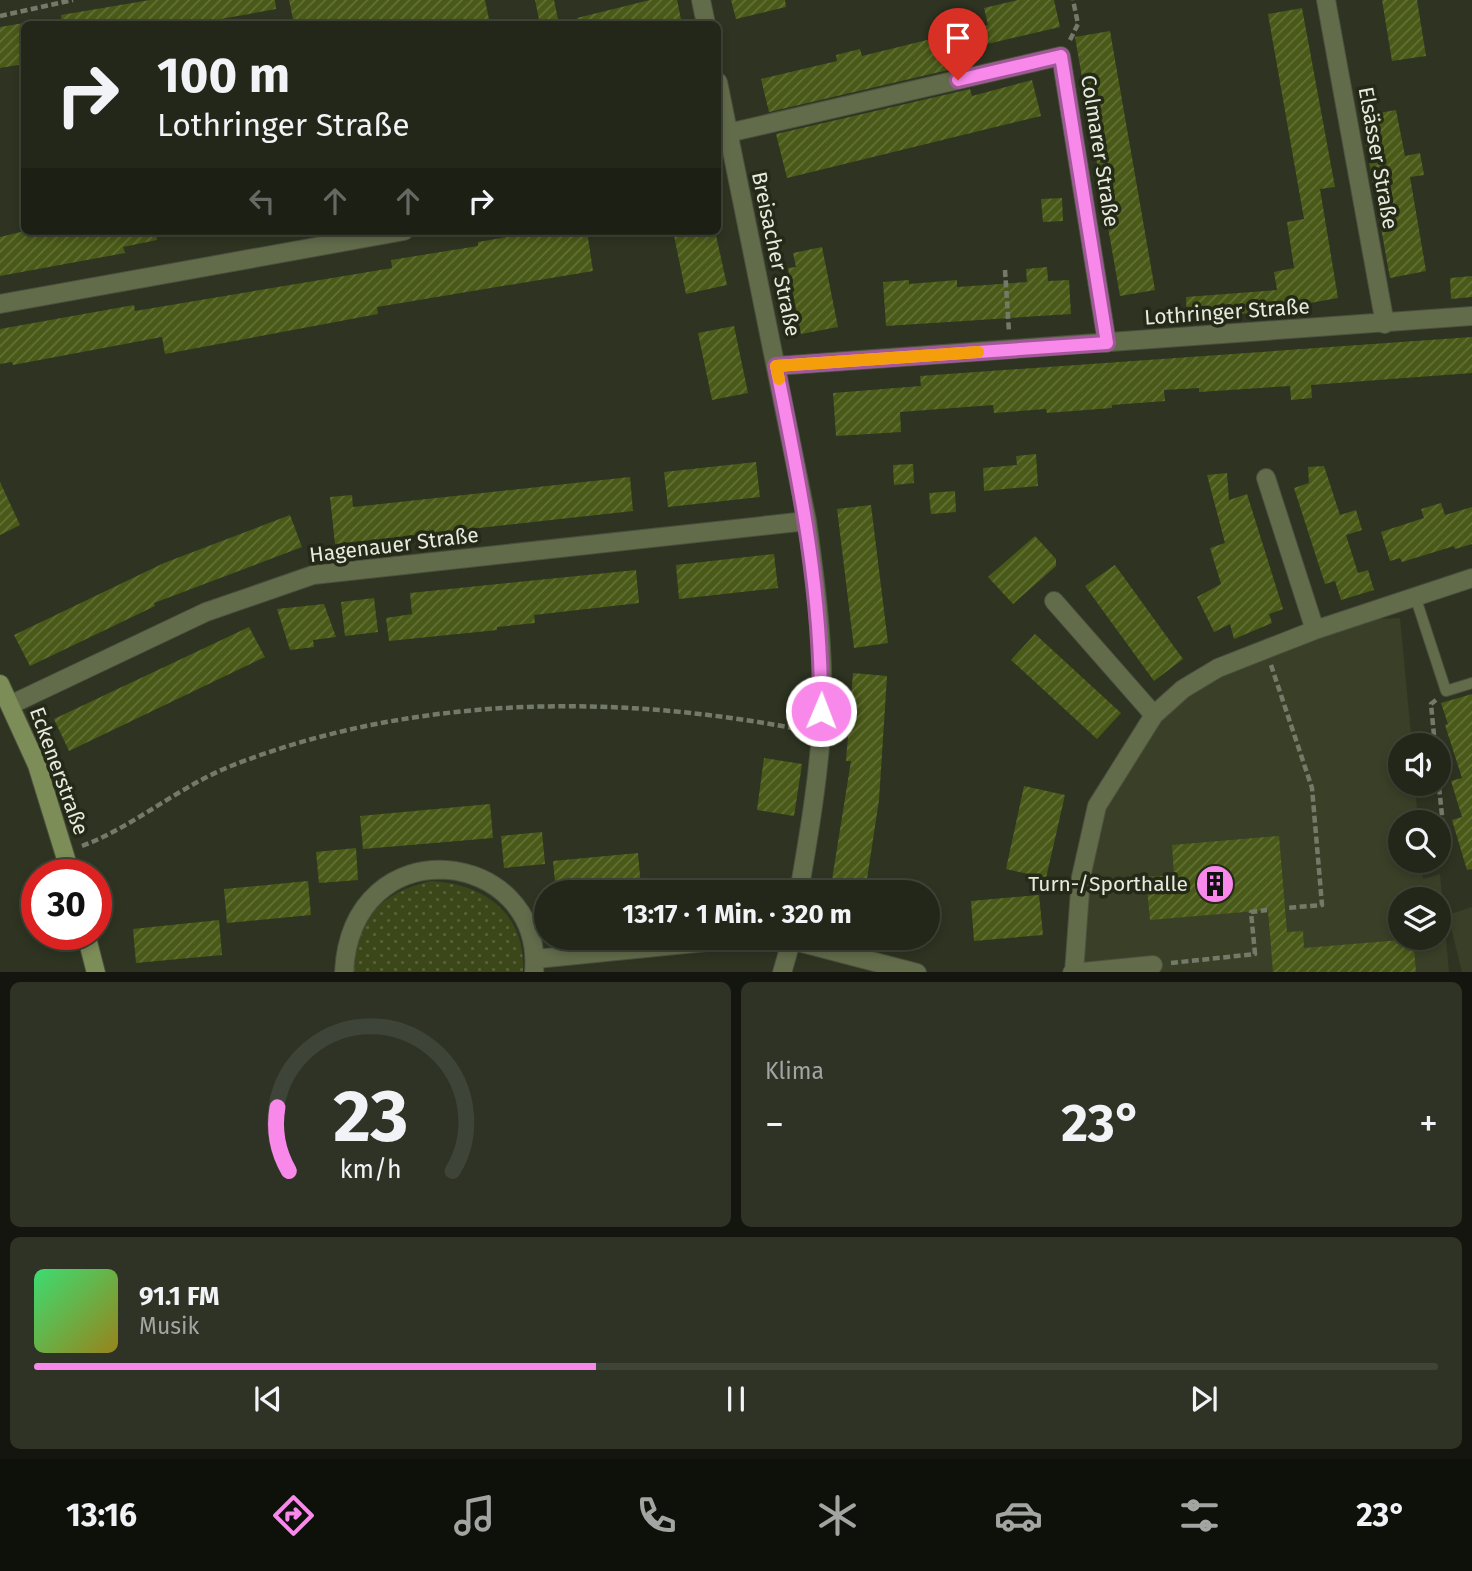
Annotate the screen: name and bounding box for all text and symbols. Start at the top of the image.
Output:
pin [928,8,988,80]
icon: arrive [939,19,977,57]
text: 100 m [157,46,290,105]
icon: right [42,49,133,140]
street label: Colmarer Straße [1075,73,1125,229]
street label: Elsässer Straße [1353,85,1403,231]
text: Lothringer Straße [157,106,410,144]
street label: Breisacher Straße [746,169,806,339]
icon: left [243,182,281,220]
icon: ahead [316,182,354,220]
icon: ahead [389,182,427,220]
icon: right [462,182,500,220]
street label: Lothringer Straße [1143,293,1311,331]
street label: Hagenauer Straße [308,522,480,568]
position arrow [784,674,858,748]
street label: Eckenerstraße [24,703,94,839]
map controls [1388,733,1451,950]
button: sound [1388,733,1451,796]
button: search [1388,810,1451,873]
speed limit sign: 30 [21,859,112,950]
building icon: Turn-/Sporthalle [1194,863,1236,905]
place label: Turn-/Sporthalle [1028,871,1188,897]
button: layers [1388,887,1451,950]
text: 13:17 · 1 Min. · 320 m [622,899,852,930]
text: Klima [765,1057,824,1085]
text: 23 [333,1073,408,1160]
text: 23° [1061,1092,1142,1155]
text: − [765,1101,784,1147]
text: + [1419,1101,1438,1147]
text: km/h [340,1154,401,1184]
text: 91.1 FM [139,1281,219,1312]
text: Musik [139,1312,199,1340]
icon: previous [249,1380,287,1418]
icon: pause [717,1380,755,1418]
icon: next [1185,1380,1223,1418]
icon: directions [269,1491,318,1540]
icon: music [450,1491,499,1540]
icon: phone [632,1491,681,1540]
icon: climate [813,1491,862,1540]
icon: car [994,1491,1043,1540]
icon: filters [1175,1491,1224,1540]
text: 13:16 [66,1496,137,1534]
text: 23° [1356,1496,1406,1534]

